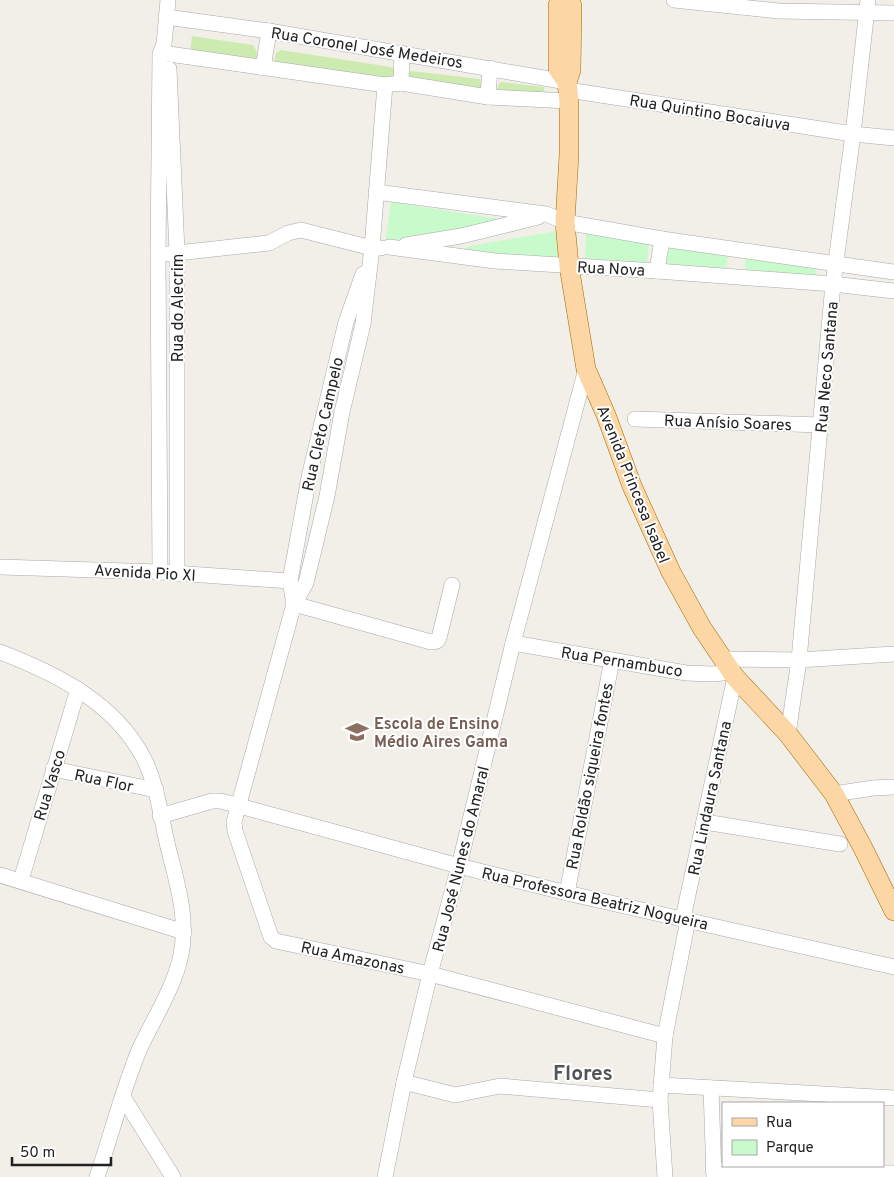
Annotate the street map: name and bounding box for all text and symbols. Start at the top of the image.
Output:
street label: Rua Coronel José Medeiros [269,24,464,74]
street label: Rua Quintino Bocaiuva [628,91,792,137]
street label: Rua do Alecrim [169,254,189,362]
street label: Rua Nova [576,258,645,282]
street label: Rua Neco Santana [812,301,844,434]
street label: Rua Cleto Campelo [299,355,349,493]
street label: Avenida Princesa Isabel [591,403,673,567]
street label: Rua Anísio Soares [664,412,792,436]
street label: Avenida Pio XI [93,561,196,587]
street label: Rua Pernambuco [559,643,684,682]
street label: Rua Roldão siqueira fontes [563,681,619,871]
place label: Escola de Ensino Médio Aires Gama [374,715,508,753]
school or university icon: Escola de Ensino Médio Aires Gama [344,719,370,745]
street label: Rua Lindaura Santana [685,719,737,878]
street label: Rua Vasco [31,748,71,824]
street label: Rua José Nunes do Amaral [429,764,495,955]
street label: Rua Flor [72,766,135,798]
street label: Rua Professora Beatriz Nogueira [479,864,710,936]
street label: Rua Amazonas [299,938,406,980]
district label: Flores [553,1061,613,1088]
legend [722,1102,884,1167]
text: Rua [766,1114,792,1133]
scale bar [12,1134,111,1166]
text: Parque [766,1139,814,1158]
text: 50 m [20,1144,55,1163]

